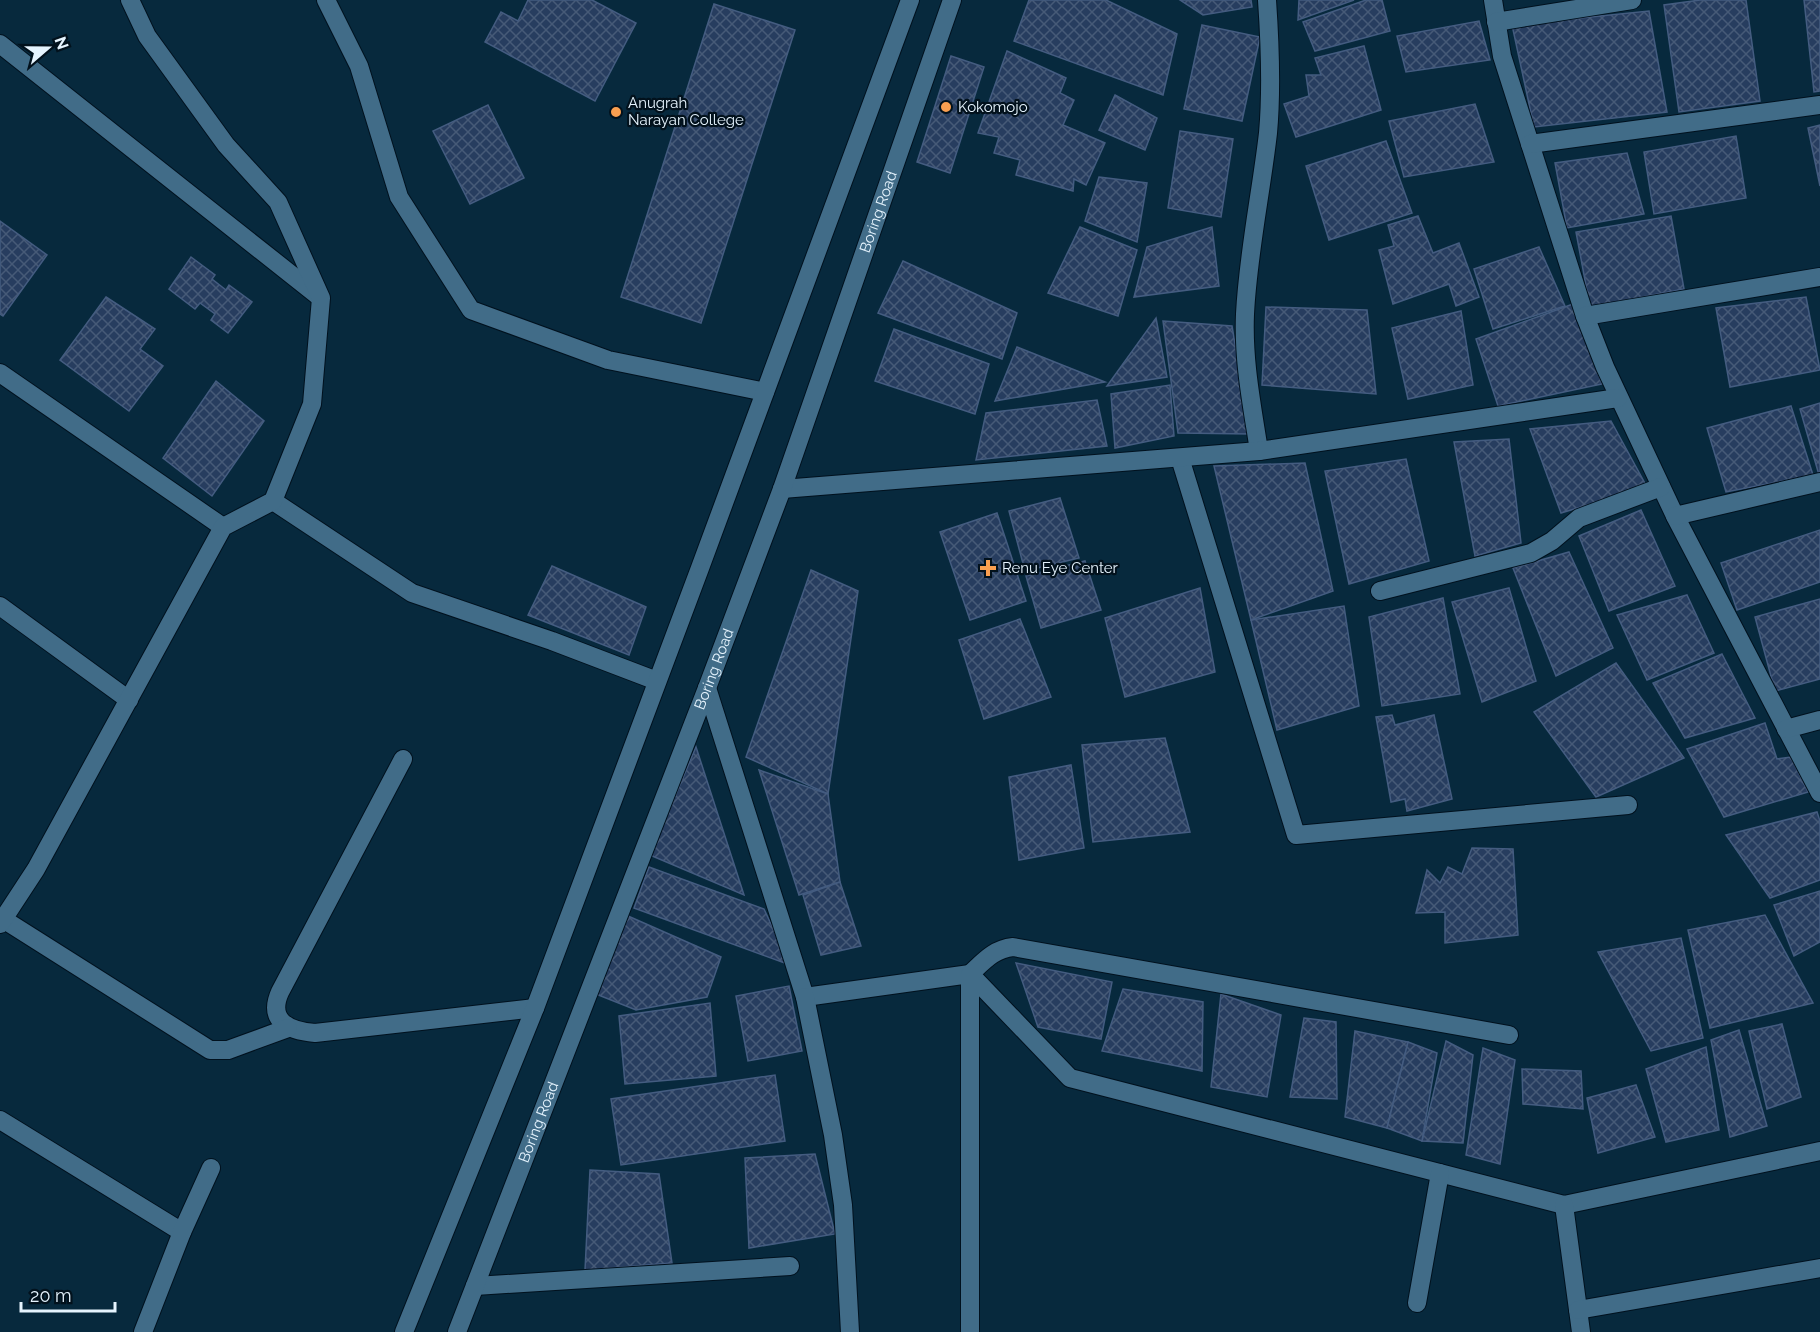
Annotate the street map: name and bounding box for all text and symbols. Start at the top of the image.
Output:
north arrow [18,18,78,78]
text: N [51,34,73,52]
place label: Anugrah Narayan College [628,94,744,129]
place label: Kokomojo [958,98,1028,116]
marker: Kokomojo [939,100,953,114]
marker: Anugrah Narayan College [609,105,623,119]
street label: Boring Road [856,168,901,255]
marker: Renu Eye Center [979,559,997,577]
place label: Renu Eye Center [1002,559,1119,577]
street label: Boring Road [690,626,738,712]
street label: Boring Road [515,1079,562,1165]
scale bar [21,1275,116,1313]
text: 20 m [30,1285,72,1306]

